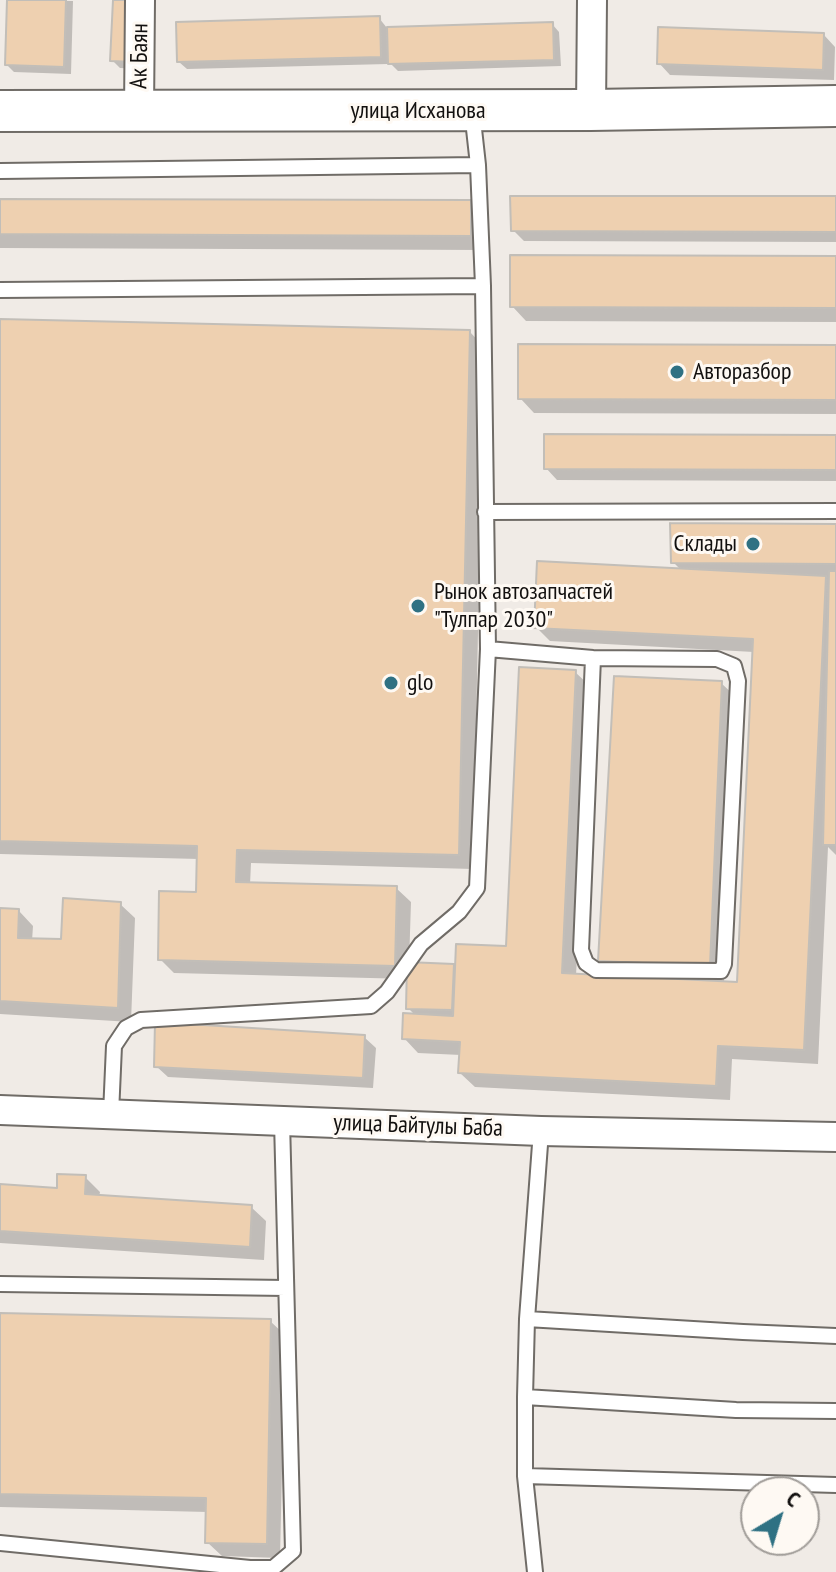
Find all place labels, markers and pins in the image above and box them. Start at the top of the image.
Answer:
place label: Авторазбор [693,358,791,386]
marker: Авторазбор [668,363,686,381]
place label: Склады [673,530,737,558]
marker: Склады [744,535,762,553]
place label: Рынок автозапчастей "Тулпар 2030" [434,578,613,634]
marker: Рынок автозапчастей "Тулпар 2030" [409,597,427,615]
place label: glo [407,669,433,697]
marker: glo [382,674,400,692]

